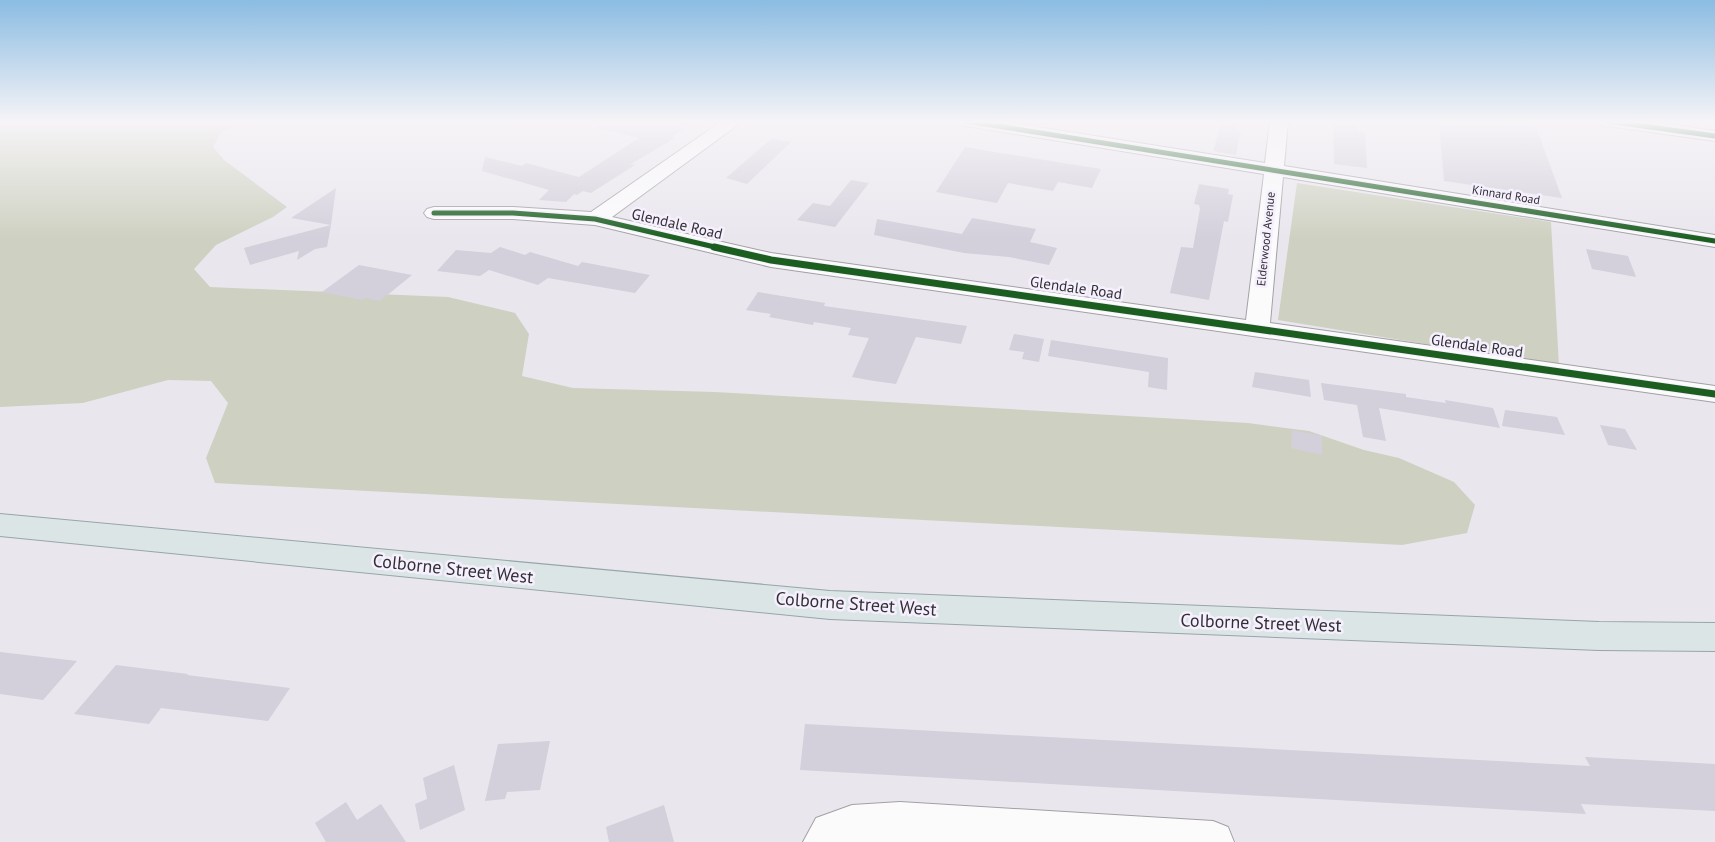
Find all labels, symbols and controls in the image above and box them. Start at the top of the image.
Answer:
street label: Kinnard Road [1471,182,1541,207]
street label: Elderwood Avenue [1253,191,1278,287]
street label: Glendale Road [630,204,724,243]
street label: Glendale Road [1029,272,1123,303]
street label: Glendale Road [1430,330,1524,361]
street label: Colborne Street West [372,549,534,588]
street label: Colborne Street West [775,586,937,621]
street label: Colborne Street West [1180,608,1342,637]

